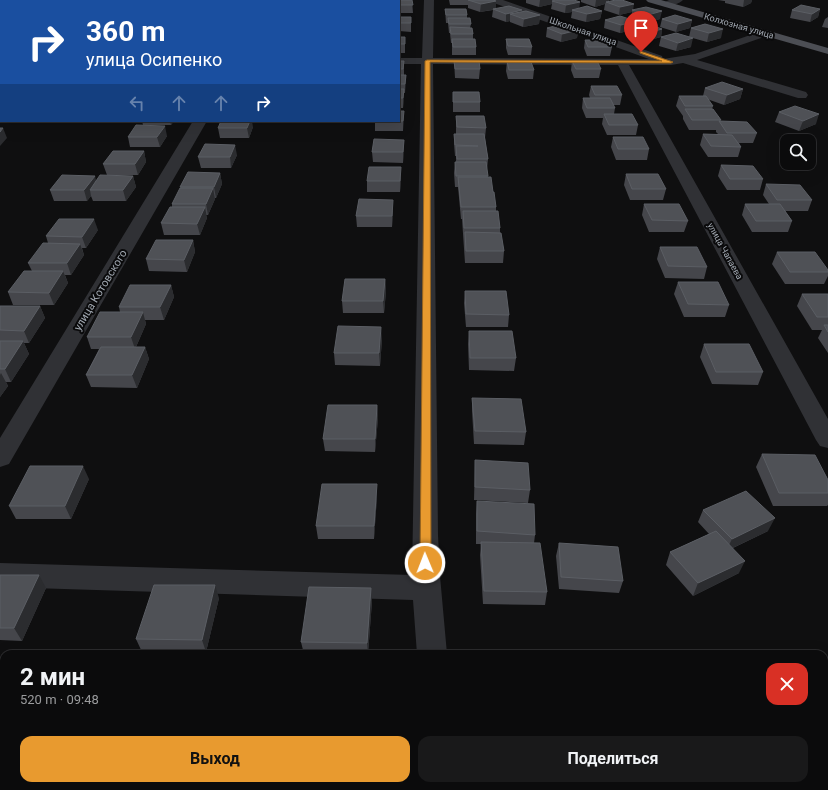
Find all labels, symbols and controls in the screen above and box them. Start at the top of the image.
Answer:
pin [624,11,658,52]
street label: Колхозная улица [703,11,775,41]
text: 360 m [86,15,165,48]
street label: Школьная улица [548,15,618,47]
icon: right [20,16,72,68]
icon: arrive [630,17,652,39]
text: улица Осипенко [86,49,222,70]
icon: left [126,92,148,114]
icon: ahead [168,92,190,114]
icon: ahead [210,92,232,114]
icon: right [252,92,274,114]
map controls [780,134,816,170]
button: search [780,134,816,170]
street label: улица Чапаева [705,221,745,281]
street label: улица Котовского [71,247,130,333]
position arrow [404,542,446,584]
text: 2 мин [20,663,85,691]
button: close [766,663,808,705]
text: 520 m · 09:48 [20,692,99,707]
button: Выход [20,736,410,782]
button: Поделиться [418,736,808,782]

